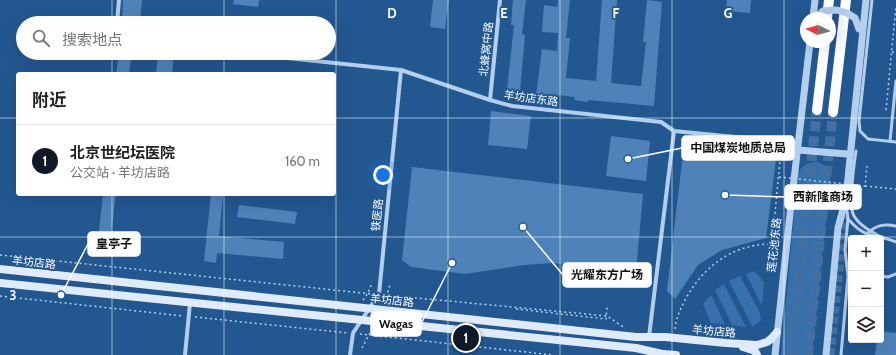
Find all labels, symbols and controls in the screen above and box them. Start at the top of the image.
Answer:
text: D [387,5,397,21]
text: E [500,5,508,21]
text: F [613,5,620,21]
text: G [724,5,733,21]
north arrow [800,12,836,48]
search box [16,16,336,60]
street label: 北蜂窝中路 [476,21,496,77]
icon: search [30,27,52,49]
text: 搜索地点 [62,31,122,49]
street label: 羊坊店东路 [503,87,559,109]
text: 附近 [32,90,66,110]
callout: 中国煤炭地质总局 [682,136,794,160]
text: 中国煤炭地质总局 [690,140,786,155]
text: 北京世纪坛医院 [70,144,175,162]
text: 1 [43,153,47,169]
text: 160 m [285,153,320,169]
text: 公交站 · 羊坊店路 [70,164,170,180]
your location [373,165,393,185]
callout: 西新隆商场 [785,185,861,209]
text: 西新隆商场 [793,189,853,204]
street label: 铁医路 [368,198,386,232]
street label: 莲花池东路 [764,217,784,273]
callout: 皇亭子 [88,232,140,256]
map controls [848,235,884,343]
button: + [848,235,884,271]
text: 皇亭子 [96,236,132,251]
street label: 羊坊店路 [11,253,57,271]
callout: 光耀东方广场 [563,263,651,287]
text: 光耀东方广场 [571,267,643,282]
button: − [848,271,884,307]
text: 3 [9,287,17,303]
street label: 羊坊店路 [369,291,415,309]
button: layers [848,307,884,343]
callout: Wagas [371,312,421,336]
text: Wagas [379,316,413,331]
street label: 羊坊店路 [691,322,737,340]
pin: 1 [453,323,479,353]

